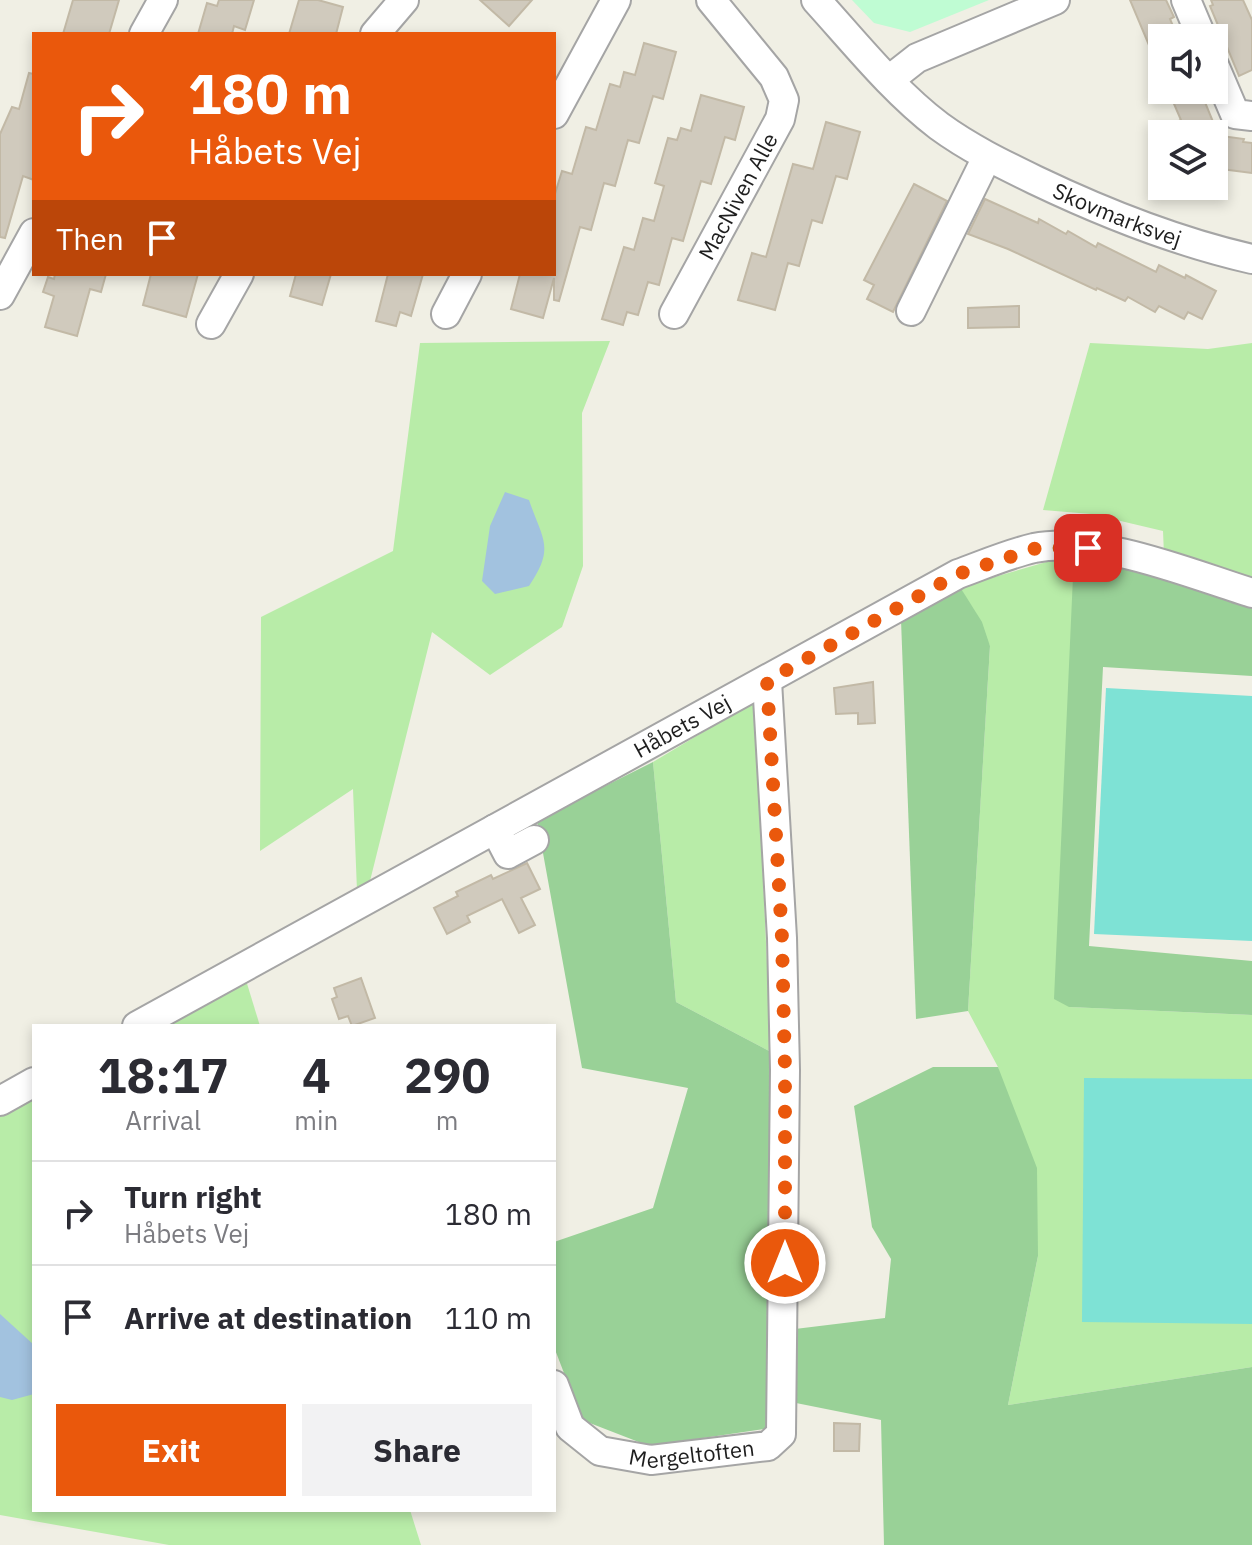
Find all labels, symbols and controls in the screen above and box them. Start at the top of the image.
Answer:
map controls [1148,24,1228,200]
button: sound [1148,24,1228,104]
text: 180 m [188,57,352,129]
icon: right [56,64,160,168]
button: layers [1148,120,1228,200]
text: Håbets Vej [188,127,362,174]
street label: MacNiven Alle [691,127,784,265]
street label: Skovmarksvej [1048,175,1185,253]
icon: arrive [140,216,184,260]
text: Then [56,219,124,258]
pin [1054,514,1122,582]
icon: arrive [1066,526,1110,570]
street label: Håbets Vej [628,687,735,764]
text: 18:17 [98,1044,229,1106]
text: 4 [302,1044,331,1106]
text: 290 [404,1044,490,1106]
text: Arrival [125,1103,201,1137]
text: min [294,1103,338,1137]
text: m [436,1103,458,1137]
text: Turn right [124,1177,262,1216]
icon: right [56,1191,100,1235]
text: 180 m [445,1194,532,1233]
text: Håbets Vej [124,1216,249,1250]
position arrow [743,1221,827,1305]
icon: arrive [56,1295,100,1339]
text: Arrive at destination [124,1298,412,1337]
text: 110 m [445,1298,532,1337]
button: Exit [56,1404,286,1496]
button: Share [302,1404,532,1496]
street label: Mergeltoften [627,1433,756,1474]

